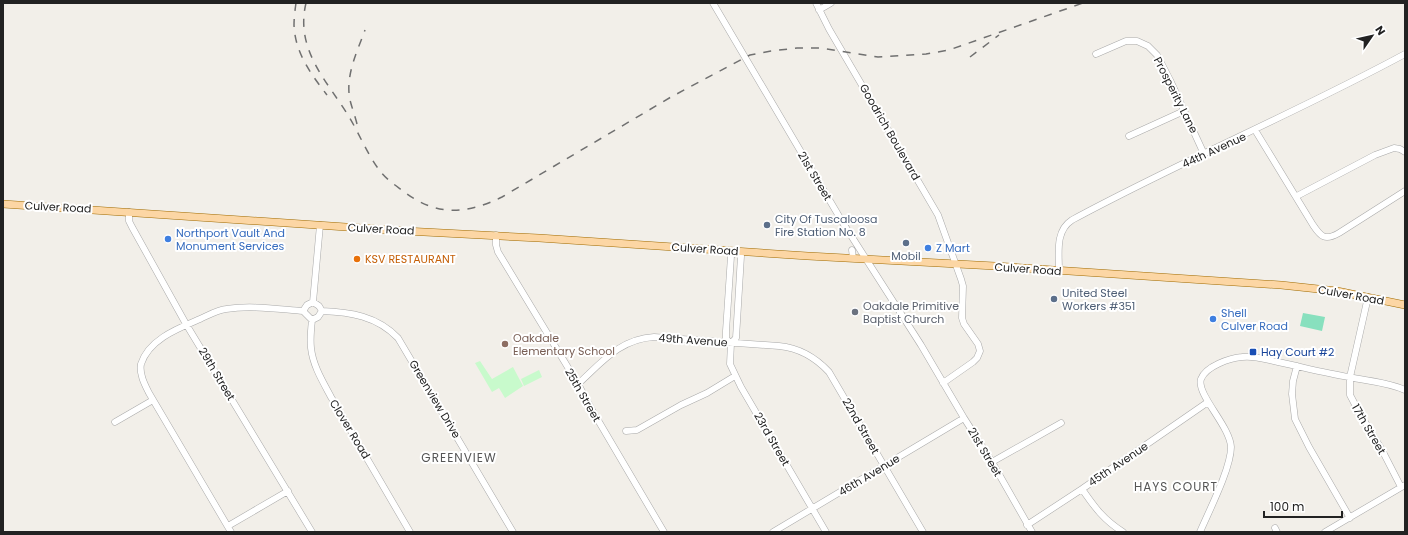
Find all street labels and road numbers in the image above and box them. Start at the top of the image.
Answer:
street label: Prosperity Lane [1150,54,1202,136]
street label: Goodrich Boulevard [856,81,924,183]
street label: 44th Avenue [1179,128,1249,172]
street label: 21st Street [794,148,836,204]
street label: Culver Road [24,197,92,217]
street label: Culver Road [347,219,415,239]
street label: Culver Road [671,239,739,259]
street label: Culver Road [994,259,1062,279]
street label: Culver Road [1317,281,1385,309]
street label: 49th Avenue [658,330,728,350]
street label: 29th Street [195,344,239,404]
street label: Greenview Drive [405,357,465,441]
street label: 25th Street [561,365,605,425]
street label: 22nd Street [839,395,883,457]
street label: Clover Road [326,396,374,462]
street label: 17th Street [1348,401,1390,457]
street label: 23rd Street [750,409,794,469]
street label: 21st Street [964,424,1006,480]
street label: 45th Avenue [1085,438,1151,490]
street label: 46th Avenue [835,450,903,500]

